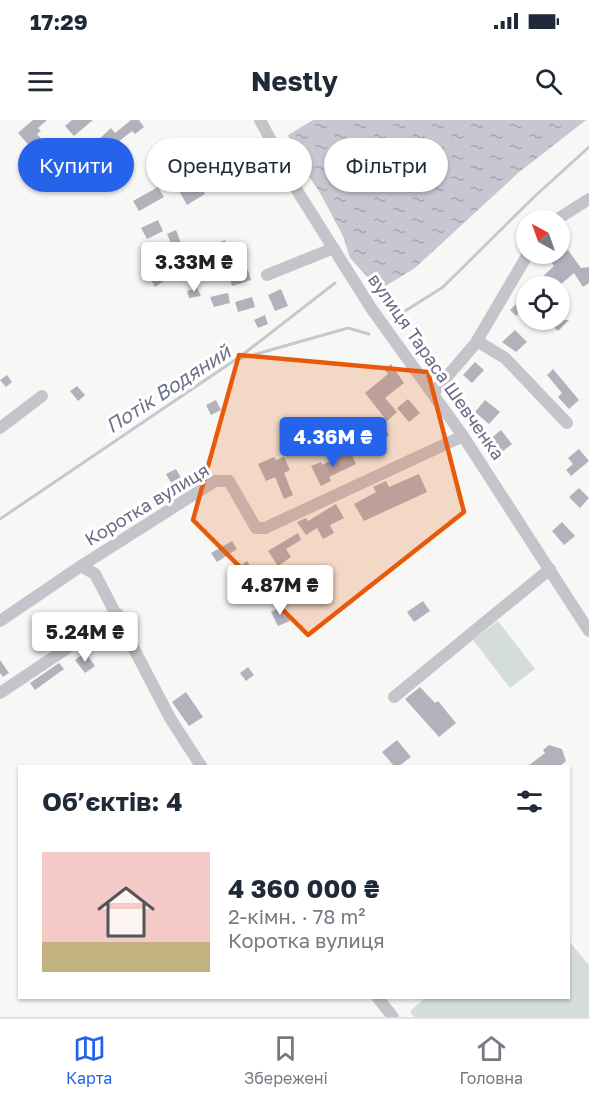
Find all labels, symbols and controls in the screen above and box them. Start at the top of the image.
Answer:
text: 17:29 [30,8,88,35]
icon: menu [24,65,57,98]
text: Nestly [251,65,338,97]
icon: search [532,65,565,98]
chip: Купити [18,138,134,192]
chip: Орендувати [146,138,312,192]
chip: Фільтри [324,138,448,192]
north arrow [516,210,570,264]
map controls [516,210,570,330]
pin: 3.33M ₴ [139,242,249,293]
text: 3.33M ₴ [155,249,233,273]
street label: вулиця Тараса Шевченка [364,269,510,464]
button: locate [516,276,570,330]
water label: Потік Водяний [101,338,236,437]
pin: 4.36M ₴ [278,417,388,468]
text: 4.36M ₴ [294,424,372,448]
street label: Коротка вулиця [80,458,213,550]
pin: 4.87M ₴ [225,565,335,616]
text: 4.87M ₴ [241,572,319,596]
pin: 5.24M ₴ [30,612,140,663]
text: 5.24M ₴ [46,619,124,643]
icon: filters [513,785,546,818]
text: Об’єктів: 4 [42,786,182,817]
text: 4 360 000 ₴ [228,873,380,904]
icon: home [90,876,162,948]
text: 2-кімн. · 78 m² [228,904,365,928]
text: Коротка вулиця [228,928,385,952]
tab: Карта [66,1032,112,1088]
tab: Збережені [244,1032,328,1088]
tab: Головна [460,1032,523,1088]

